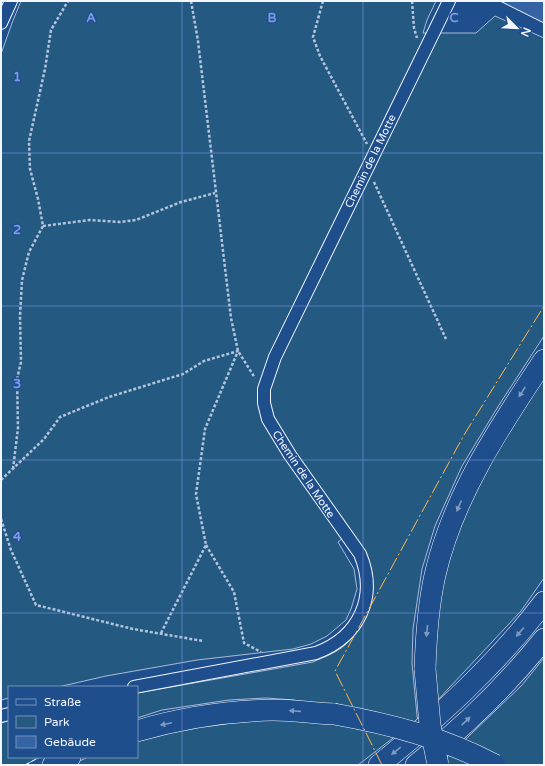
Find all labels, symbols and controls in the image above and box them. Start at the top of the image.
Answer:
north arrow [497,8,537,48]
text: A [86,10,96,26]
text: B [267,10,277,26]
text: C [449,10,459,26]
text: N [518,25,533,39]
text: 1 [13,69,21,85]
street label: Chemin de la Motte [342,112,399,210]
text: 2 [13,222,21,238]
text: 3 [13,376,21,392]
one-way arrow [519,386,526,398]
street label: Chemin de la Motte [270,428,338,520]
one-way arrow [456,500,462,512]
text: 4 [13,529,22,545]
one-way arrow [423,625,430,637]
one-way arrow [515,627,524,637]
legend [8,686,138,758]
text: Straße [44,695,81,709]
one-way arrow [289,708,301,715]
text: Park [44,715,70,729]
one-way arrow [462,717,471,726]
one-way arrow [160,721,172,727]
text: Gebäude [44,735,96,749]
one-way arrow [391,747,401,755]

